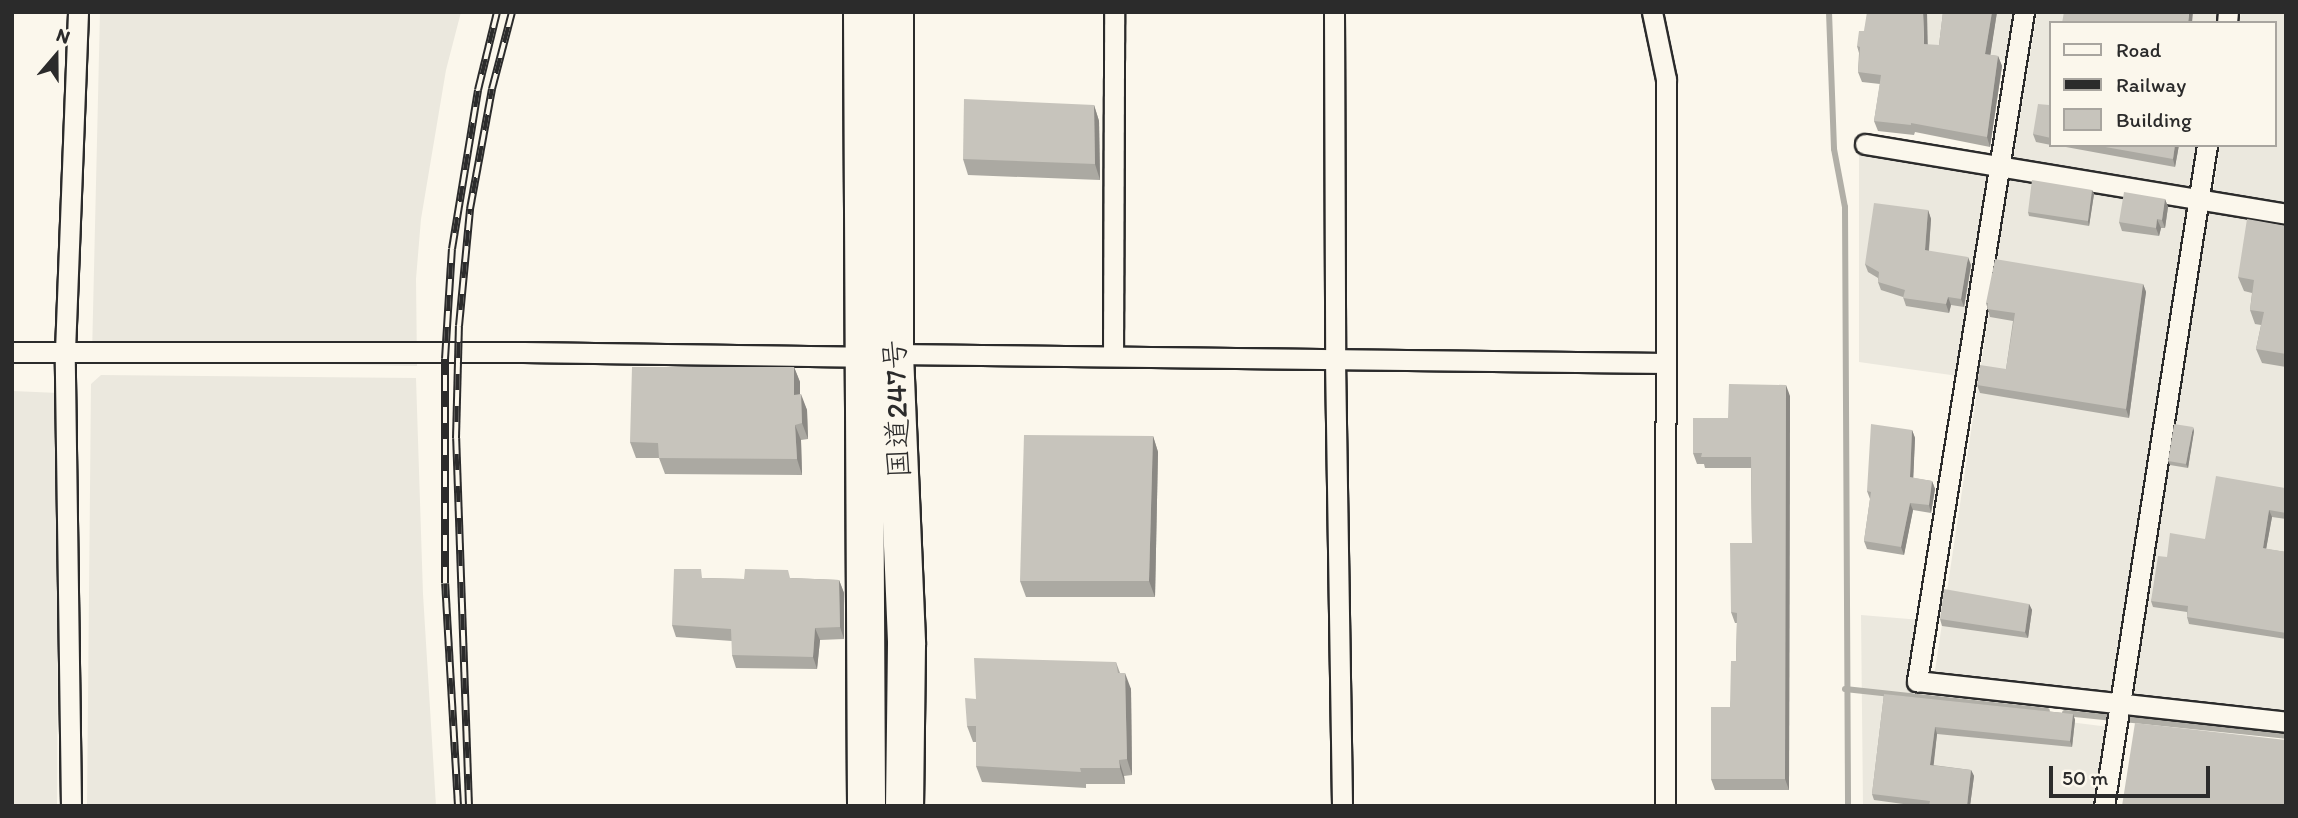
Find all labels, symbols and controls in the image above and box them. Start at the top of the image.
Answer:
north arrow [21,21,91,91]
legend [2050,21,2277,147]
text: N [53,23,73,49]
text: Road [2116,37,2161,62]
text: Railway [2116,72,2186,97]
text: Building [2116,107,2192,132]
street label: 国道247号 [877,339,917,479]
scale bar [2053,752,2214,796]
text: 50 m [2062,765,2108,790]

